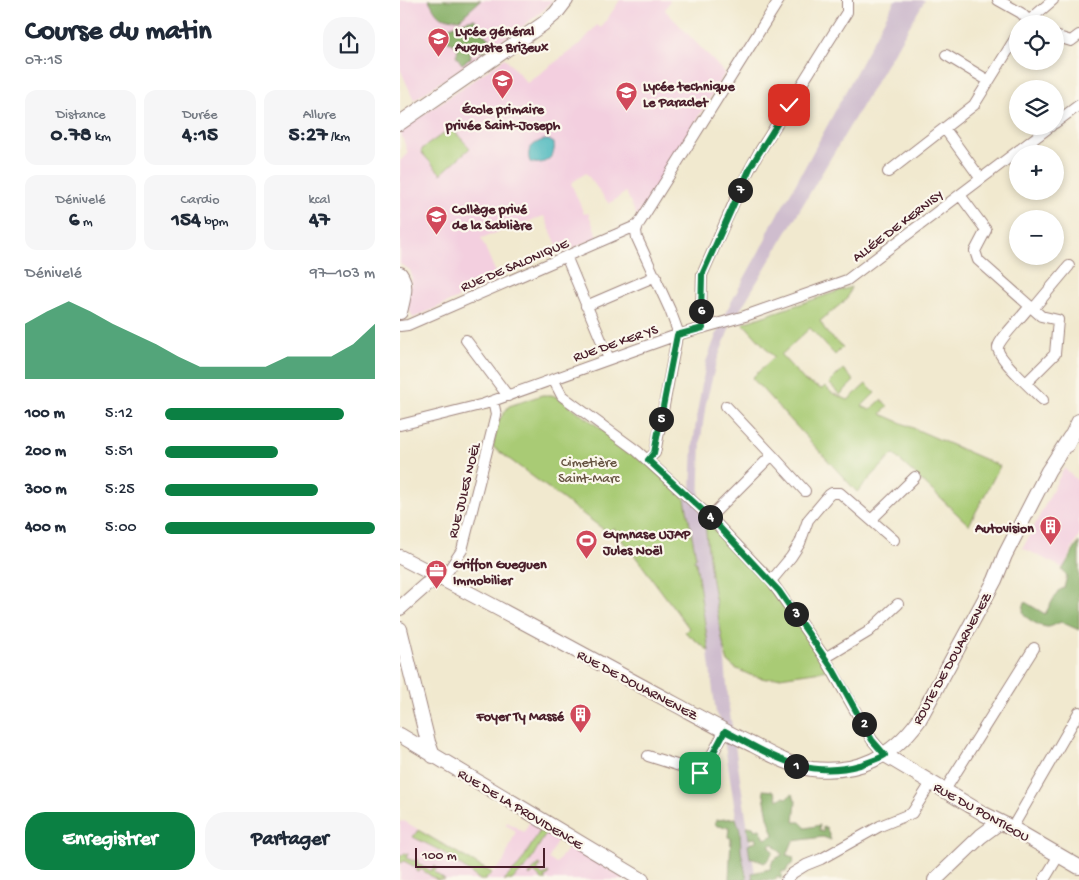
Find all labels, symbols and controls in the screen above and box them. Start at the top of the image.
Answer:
map controls [1009,15,1064,265]
button: locate [1009,15,1064,70]
text: Course du matin [25,16,212,49]
button: share [323,17,375,69]
place label: Lycée général Auguste Brizeux [454,24,549,57]
school or university icon: Lycée général Auguste Brizeux [427,26,451,57]
text: 07:15 [25,52,62,71]
school or university icon: École primaire privée Saint-Joseph [491,68,515,99]
place label: Lycée technique Le Paraclet [643,79,735,112]
button: layers [1009,80,1064,135]
school or university icon: Lycée technique Le Paraclet [615,81,639,112]
pin [768,84,810,126]
icon: check [775,91,803,119]
place label: École primaire privée Saint-Joseph [445,102,561,135]
text: Distance [56,107,105,124]
text: Durée [182,107,218,124]
text: Allure [303,107,336,124]
text: 0.78 [50,124,91,149]
text: 4:15 [182,124,218,149]
text: 5:27 [288,124,327,149]
text: km [91,129,111,146]
text: /km [327,129,350,146]
button: + [1009,145,1064,200]
pin: 7 [728,178,752,202]
text: 7 [737,182,744,199]
street label: ALLÉE DE KERNISY [850,187,947,267]
text: Dénivelé [56,192,106,209]
text: Cardio [181,192,219,209]
text: kcal [308,192,330,209]
place label: Collège privé de la Sablière [451,202,533,235]
school or university icon: Collège privé de la Sablière [424,204,448,235]
text: 6 [69,209,79,234]
text: 154 [171,209,201,234]
text: 47 [309,209,330,234]
button: − [1009,210,1064,265]
text: m [79,214,93,231]
text: bpm [201,214,229,231]
street label: RUE DE SALONIQUE [458,235,573,297]
text: Dénivelé [25,265,82,284]
text: 97–103 m [310,265,375,284]
pin: 6 [688,298,714,324]
text: 6 [698,303,705,320]
street label: RUE DE KER YS [571,322,661,367]
text: 100 m [25,405,65,424]
text: 5:12 [105,405,133,424]
pin: 5 [648,406,674,432]
text: 5 [658,411,665,428]
street label: RUE JULES NOËL [445,440,486,540]
text: 200 m [25,443,66,462]
text: 5:51 [105,443,133,462]
park label: Cimetière Saint-Marc [558,455,621,488]
text: 300 m [25,481,67,500]
text: 5:25 [105,481,135,500]
pin: 4 [698,504,722,530]
text: 4 [707,509,714,526]
building icon: Autovision [1038,515,1062,546]
text: 400 m [25,519,66,538]
text: 5:00 [105,519,137,538]
place label: Autovision [974,521,1034,538]
place label: Gymnase UJAP Jules Noël [602,527,692,560]
sports icon: Gymnase UJAP Jules Noël [575,529,599,560]
place label: Griffon Gueguen Immobilier [453,557,547,590]
office icon: Griffon Gueguen Immobilier [425,559,449,590]
street label: ROUTE DE DOUARNENEZ [910,589,997,728]
pin: 3 [784,602,808,626]
text: 3 [793,606,800,623]
street label: RUE DE DOUARNENEZ [573,647,701,726]
building icon: Foyer Ty Massé [568,703,592,734]
place label: Foyer Ty Massé [476,709,565,726]
pin: 2 [852,712,876,736]
text: 2 [861,716,868,733]
pin [679,752,721,794]
pin: 1 [784,754,808,778]
text: 1 [794,758,799,775]
icon: arrive [686,759,714,787]
street label: RUE DE LA PROVIDENCE [454,766,587,855]
street label: RUE DU PONTIGOU [930,780,1032,847]
button: Enregistrer [25,812,195,870]
button: Partager [205,812,375,870]
scale bar [415,845,545,868]
text: 100 m [422,848,457,865]

